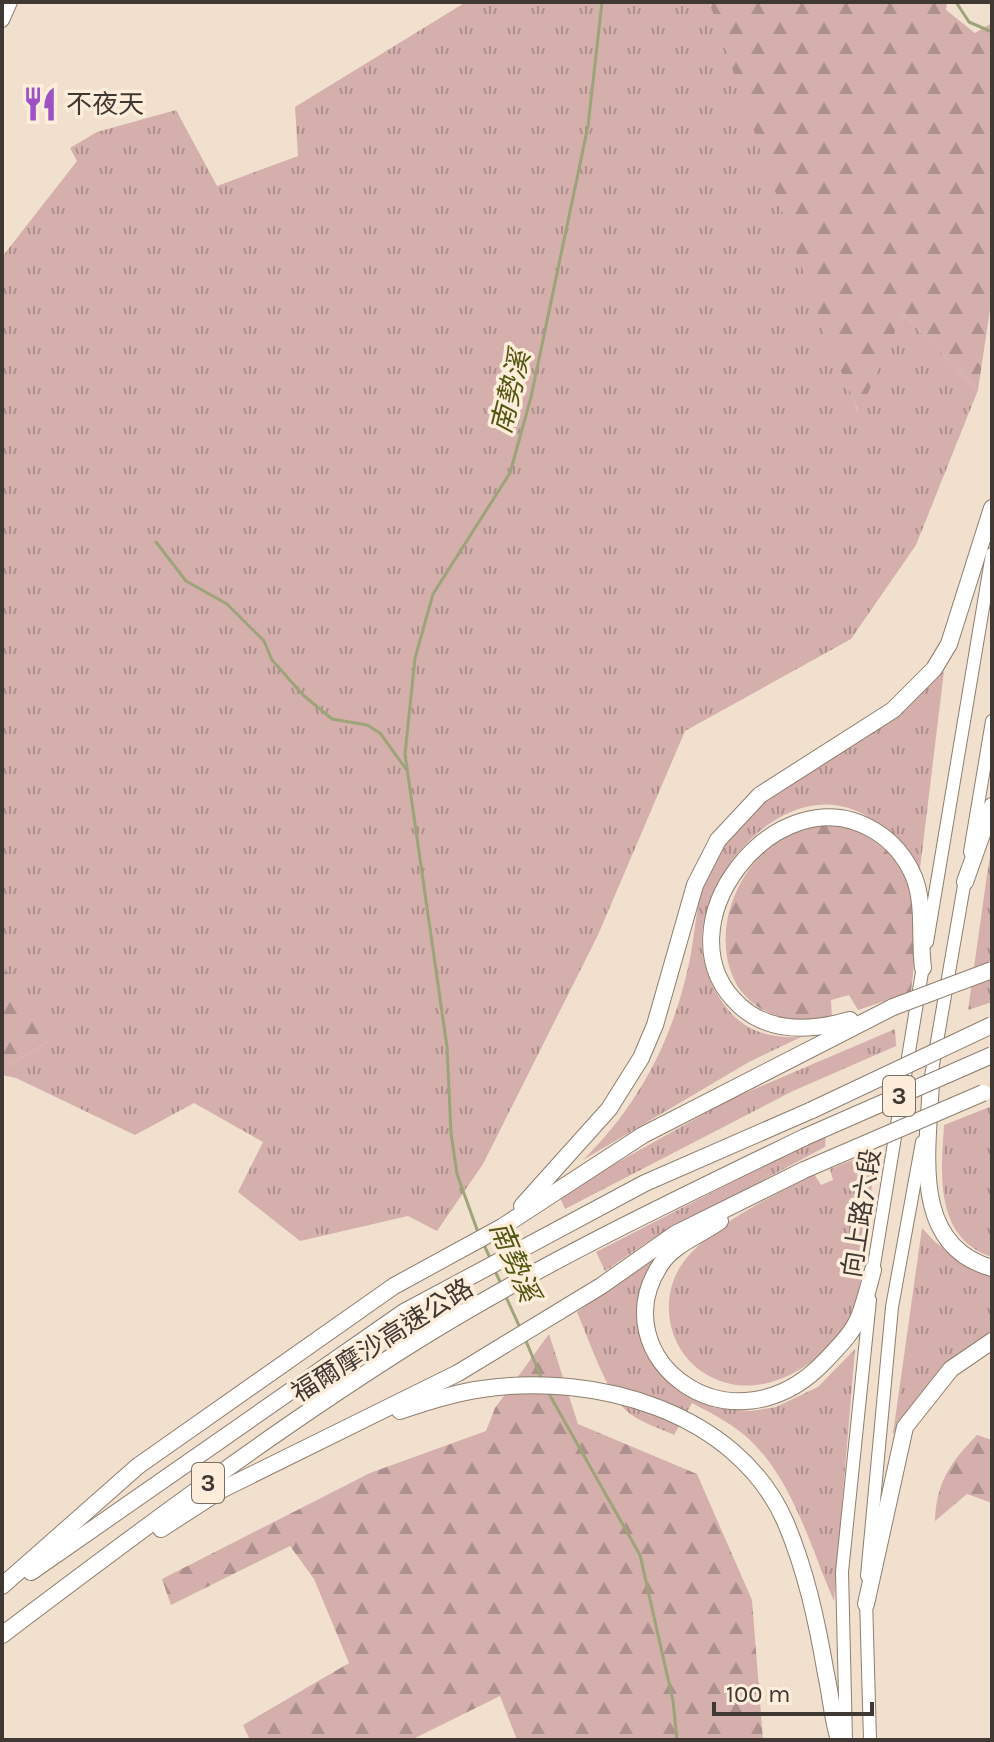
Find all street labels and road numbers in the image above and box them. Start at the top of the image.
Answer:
road number: 3 [883,1076,915,1116]
street label: 向上路六段 [836,1146,887,1280]
street label: 福爾摩沙高速公路 [286,1272,479,1409]
road number: 3 [192,1463,224,1503]

